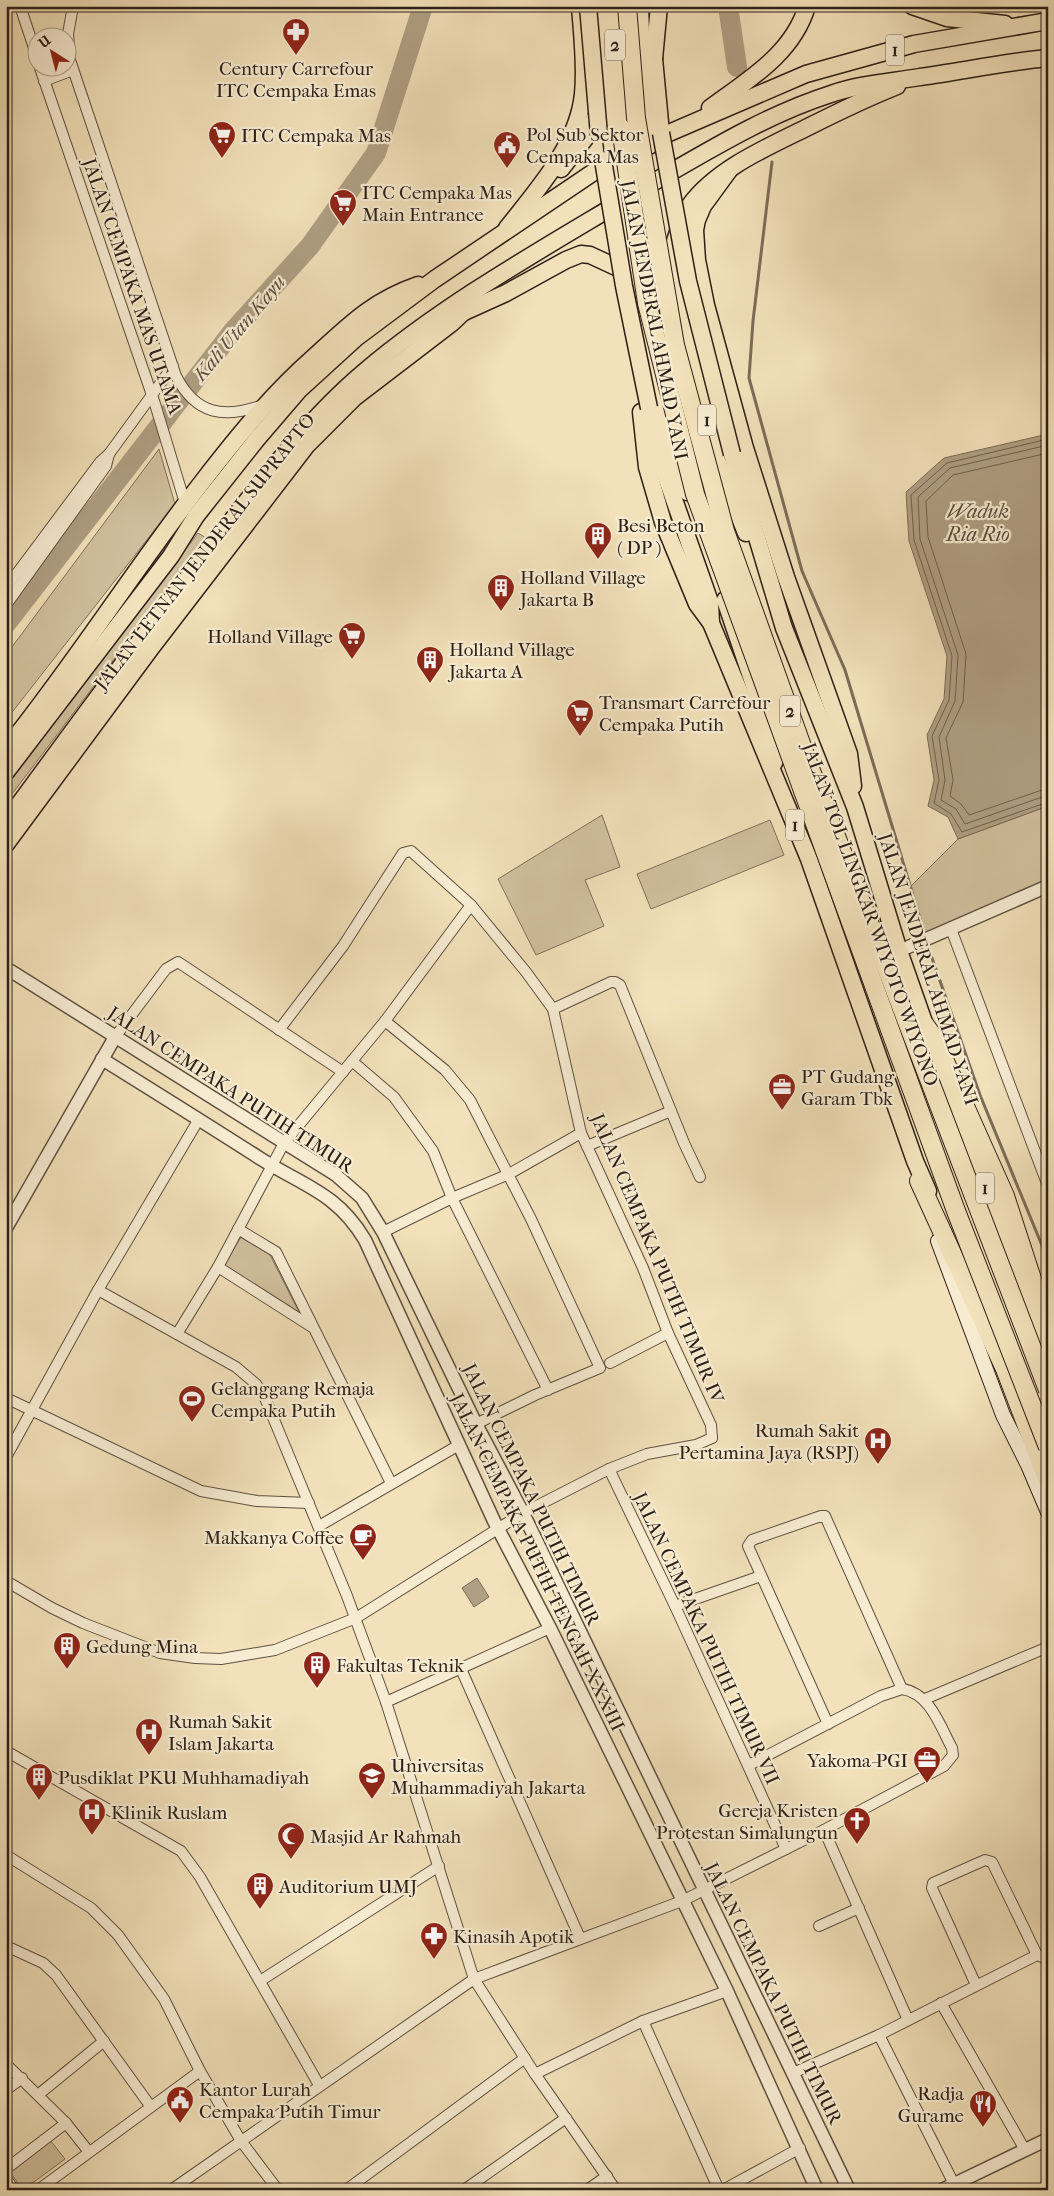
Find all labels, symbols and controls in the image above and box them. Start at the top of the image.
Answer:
pharmacy icon: Century Carrefour ITC Cempaka Emas [281,17,311,56]
north arrow [28,28,78,78]
road number: 2 [605,30,625,60]
text: U [34,32,54,53]
road number: 1 [886,34,904,66]
place label: Century Carrefour ITC Cempaka Emas [216,58,376,102]
supermarket icon: ITC Cempaka Mas [207,120,237,159]
place label: Pol Sub Sektor Cempaka Mas [526,124,645,168]
place label: ITC Cempaka Mas [241,125,391,147]
public building icon: Pol Sub Sektor Cempaka Mas [492,130,522,169]
street label: JALAN CEMPAKA MAS UTAMA [77,153,187,418]
street label: JALAN JENDERAL AHMAD YANI [616,176,692,462]
place label: ITC Cempaka Mas Main Entrance [362,182,512,226]
supermarket icon: ITC Cempaka Mas Main Entrance [328,188,358,227]
water label: Kali Utan Kayu [187,271,290,387]
road number: 1 [698,404,716,436]
street label: JALAN LETNAN JENDERAL SUPRAPTO [89,409,320,696]
water label: Waduk Ria Rio [944,500,1010,546]
place label: Besi Beton ( DP ) [617,515,705,559]
building icon: Besi Beton ( DP ) [583,521,613,560]
place label: Holland Village Jakarta B [518,567,646,611]
building icon: Holland Village Jakarta B [486,573,516,612]
supermarket icon: Holland Village [337,621,367,660]
place label: Holland Village [207,626,333,648]
place label: Holland Village Jakarta A [447,639,575,683]
building icon: Holland Village Jakarta A [415,645,445,684]
place label: Transmart Carrefour Cempaka Putih [599,692,771,736]
road number: 2 [780,696,800,726]
supermarket icon: Transmart Carrefour Cempaka Putih [565,698,595,737]
street label: JALAN TOL LINGKAR WIYOTO WIYONO [797,738,943,1089]
road number: 1 [786,810,804,840]
street label: JALAN JENDERAL AHMAD YANI [873,829,982,1108]
street label: JALAN CEMPAKA PUTIH TIMUR [102,1001,358,1178]
place label: PT Gudang Garam Tbk [801,1066,895,1110]
office icon: PT Gudang Garam Tbk [767,1072,797,1111]
street label: JALAN CEMPAKA PUTIH TIMUR IV [585,1108,728,1407]
road number: 1 [976,1172,994,1204]
street label: JALAN CEMPAKA PUTIH TIMUR [457,1358,605,1630]
place label: Gelanggang Remaja Cempaka Putih [211,1378,375,1422]
sports icon: Gelanggang Remaja Cempaka Putih [177,1384,207,1423]
street label: JALAN CEMPAKA PUTIH TENGAH XXXIII [445,1388,629,1735]
place label: Rumah Sakit Pertamina Jaya (RSPJ) [679,1420,859,1464]
hospital icon: Rumah Sakit Pertamina Jaya (RSPJ) [863,1426,893,1465]
street label: JALAN CEMPAKA PUTIH TIMUR VII [628,1487,784,1788]
cafe icon: Makkanya Coffee [348,1522,378,1561]
place label: Makkanya Coffee [204,1527,344,1549]
building icon: Gedung Mina [52,1631,82,1670]
place label: Gedung Mina [86,1636,198,1658]
building icon: Fakultas Teknik [302,1650,332,1689]
place label: Fakultas Teknik [336,1655,464,1677]
place label: Rumah Sakit Islam Jakarta [168,1711,274,1755]
hospital icon: Rumah Sakit Islam Jakarta [134,1717,164,1756]
office icon: Yakoma-PGI [912,1745,942,1784]
place label: Yakoma-PGI [806,1750,908,1772]
place label: Universitas Muhammadiyah Jakarta [391,1755,586,1799]
school or university icon: Universitas Muhammadiyah Jakarta [357,1761,387,1800]
building icon: Pusdiklat PKU Muhhamadiyah [24,1762,54,1801]
place label: Pusdiklat PKU Muhhamadiyah [58,1767,310,1789]
hospital icon: Klinik Ruslam [77,1797,107,1836]
place label: Gereja Kristen Protestan Simalungun [656,1800,838,1844]
place label: Klinik Ruslam [111,1802,227,1824]
church icon: Gereja Kristen Protestan Simalungun [842,1806,872,1845]
mosque icon: Masjid Ar Rahmah [276,1821,306,1860]
place label: Masjid Ar Rahmah [310,1826,462,1848]
street label: JALAN CEMPAKA PUTIH TIMUR [699,1857,847,2129]
building icon: Auditorium UMJ [245,1871,275,1910]
place label: Auditorium UMJ [278,1876,417,1898]
pharmacy icon: Kinasih Apotik [419,1921,449,1960]
place label: Kinasih Apotik [453,1926,574,1948]
place label: Kantor Lurah Cempaka Putih Timur [199,2079,381,2123]
place label: Radja Gurame [898,2083,964,2127]
public building icon: Kantor Lurah Cempaka Putih Timur [165,2085,195,2124]
restaurant icon: Radja Gurame [968,2089,998,2128]

